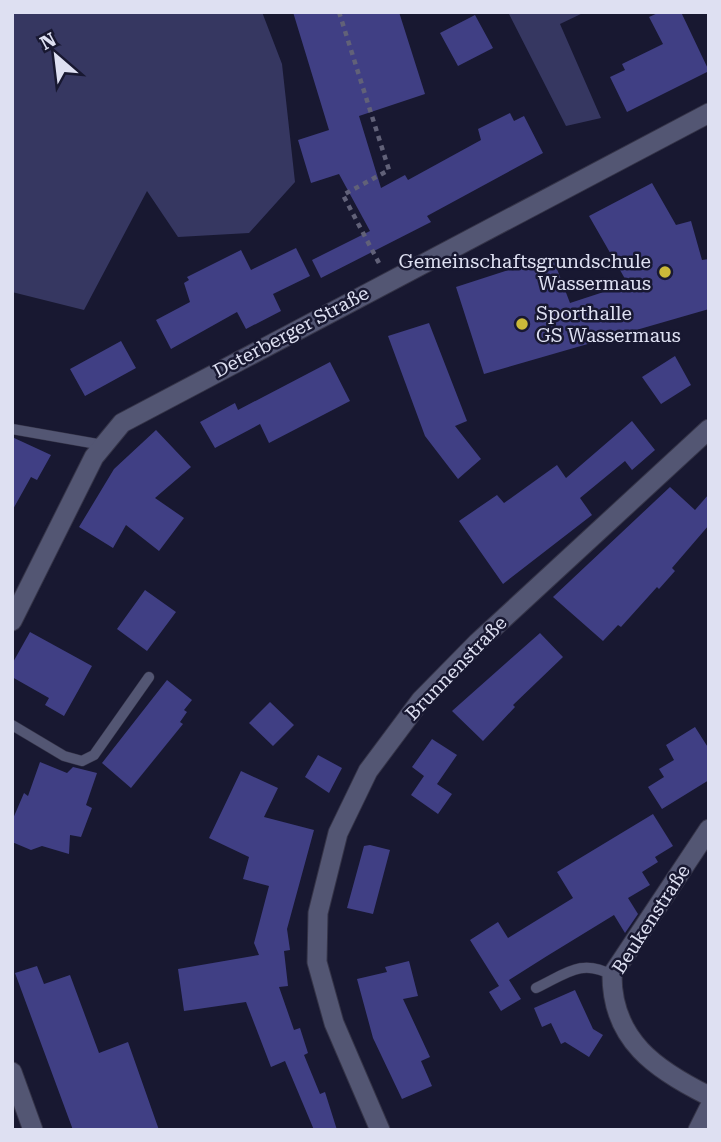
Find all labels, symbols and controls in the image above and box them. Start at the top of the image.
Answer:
north arrow [21,21,91,91]
text: N [36,28,60,55]
place label: Gemeinschaftsgrundschule Wassermaus [399,250,651,295]
marker: Gemeinschaftsgrundschule Wassermaus [657,264,673,280]
street label: Deterberger Straße [209,281,373,383]
place label: Sporthalle GS Wassermaus [536,302,681,347]
marker: Sporthalle GS Wassermaus [514,316,530,332]
street label: Brunnenstraße [401,611,511,725]
street label: Beukenstraße [607,860,695,978]

